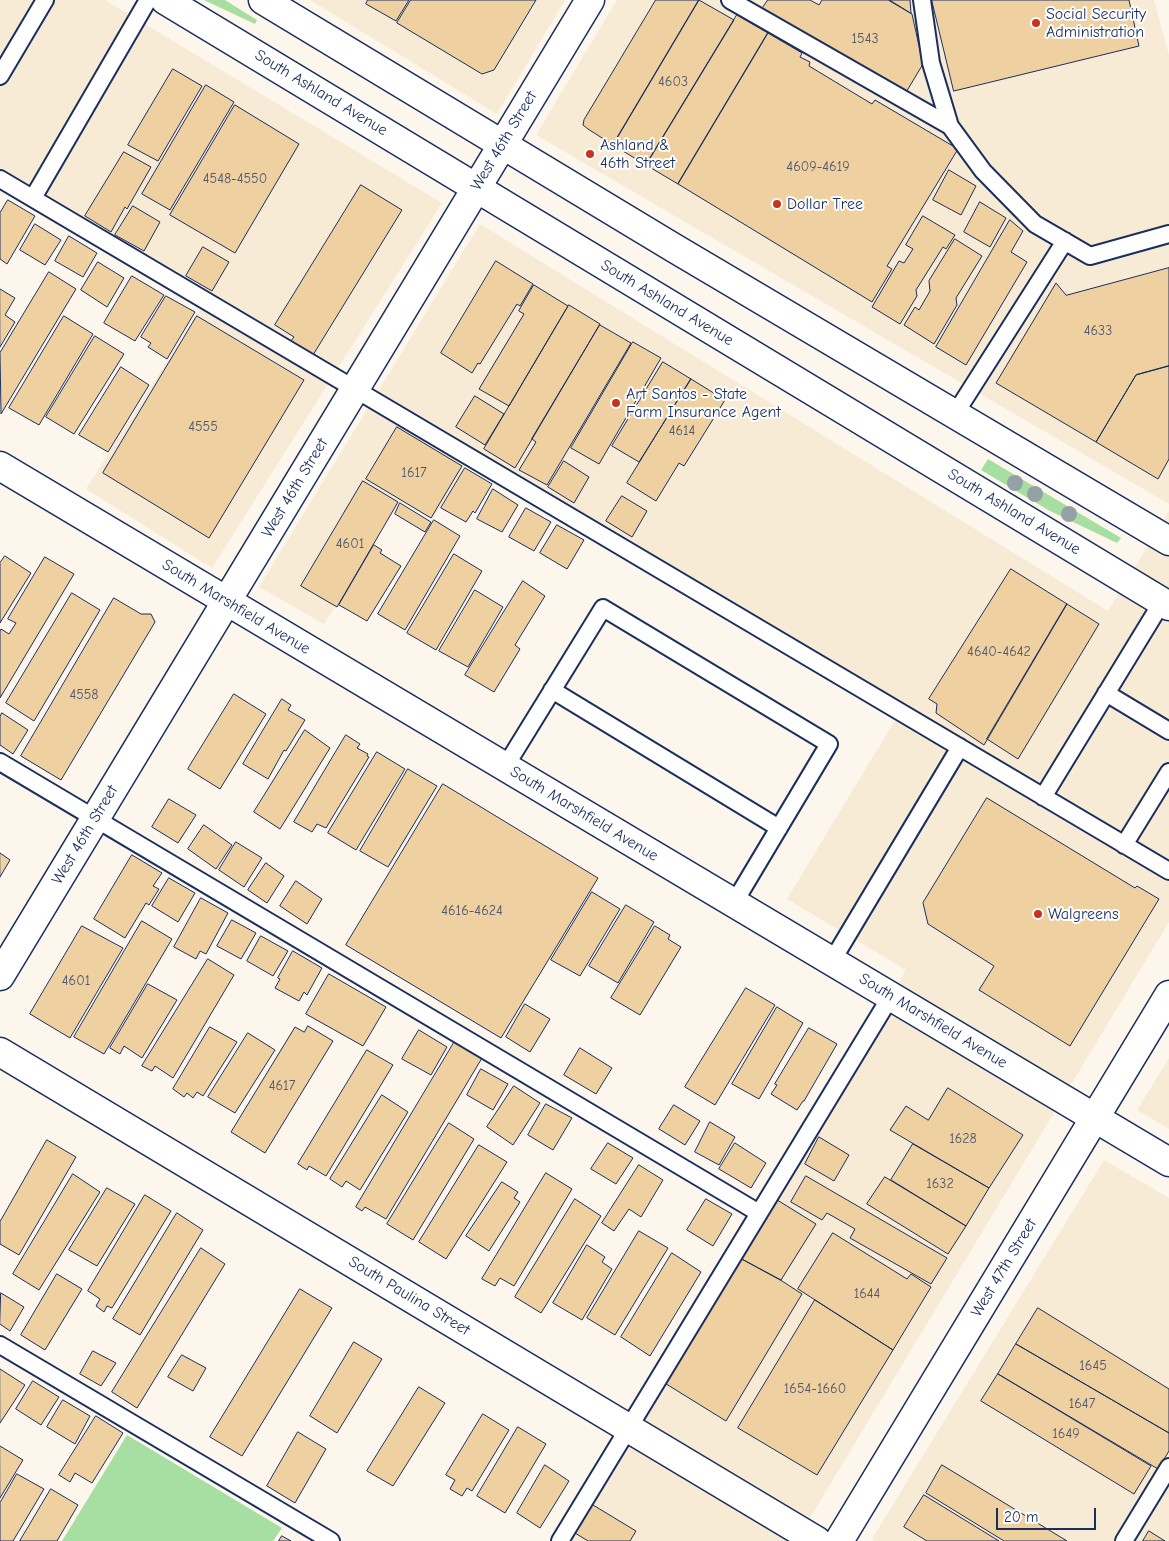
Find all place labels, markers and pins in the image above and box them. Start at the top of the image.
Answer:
place label: Social Security Administration [1046,4,1146,42]
marker: Social Security Administration [1030,17,1042,29]
place label: Ashland & 46th Street [600,135,675,173]
marker: Ashland & 46th Street [584,148,596,160]
place label: Dollar Tree [787,194,863,214]
marker: Dollar Tree [771,198,783,210]
place label: Art Santos - State Farm Insurance Agent [626,384,781,422]
marker: Art Santos - State Farm Insurance Agent [610,397,622,409]
place label: Walgreens [1048,904,1119,924]
marker: Walgreens [1032,908,1044,920]

